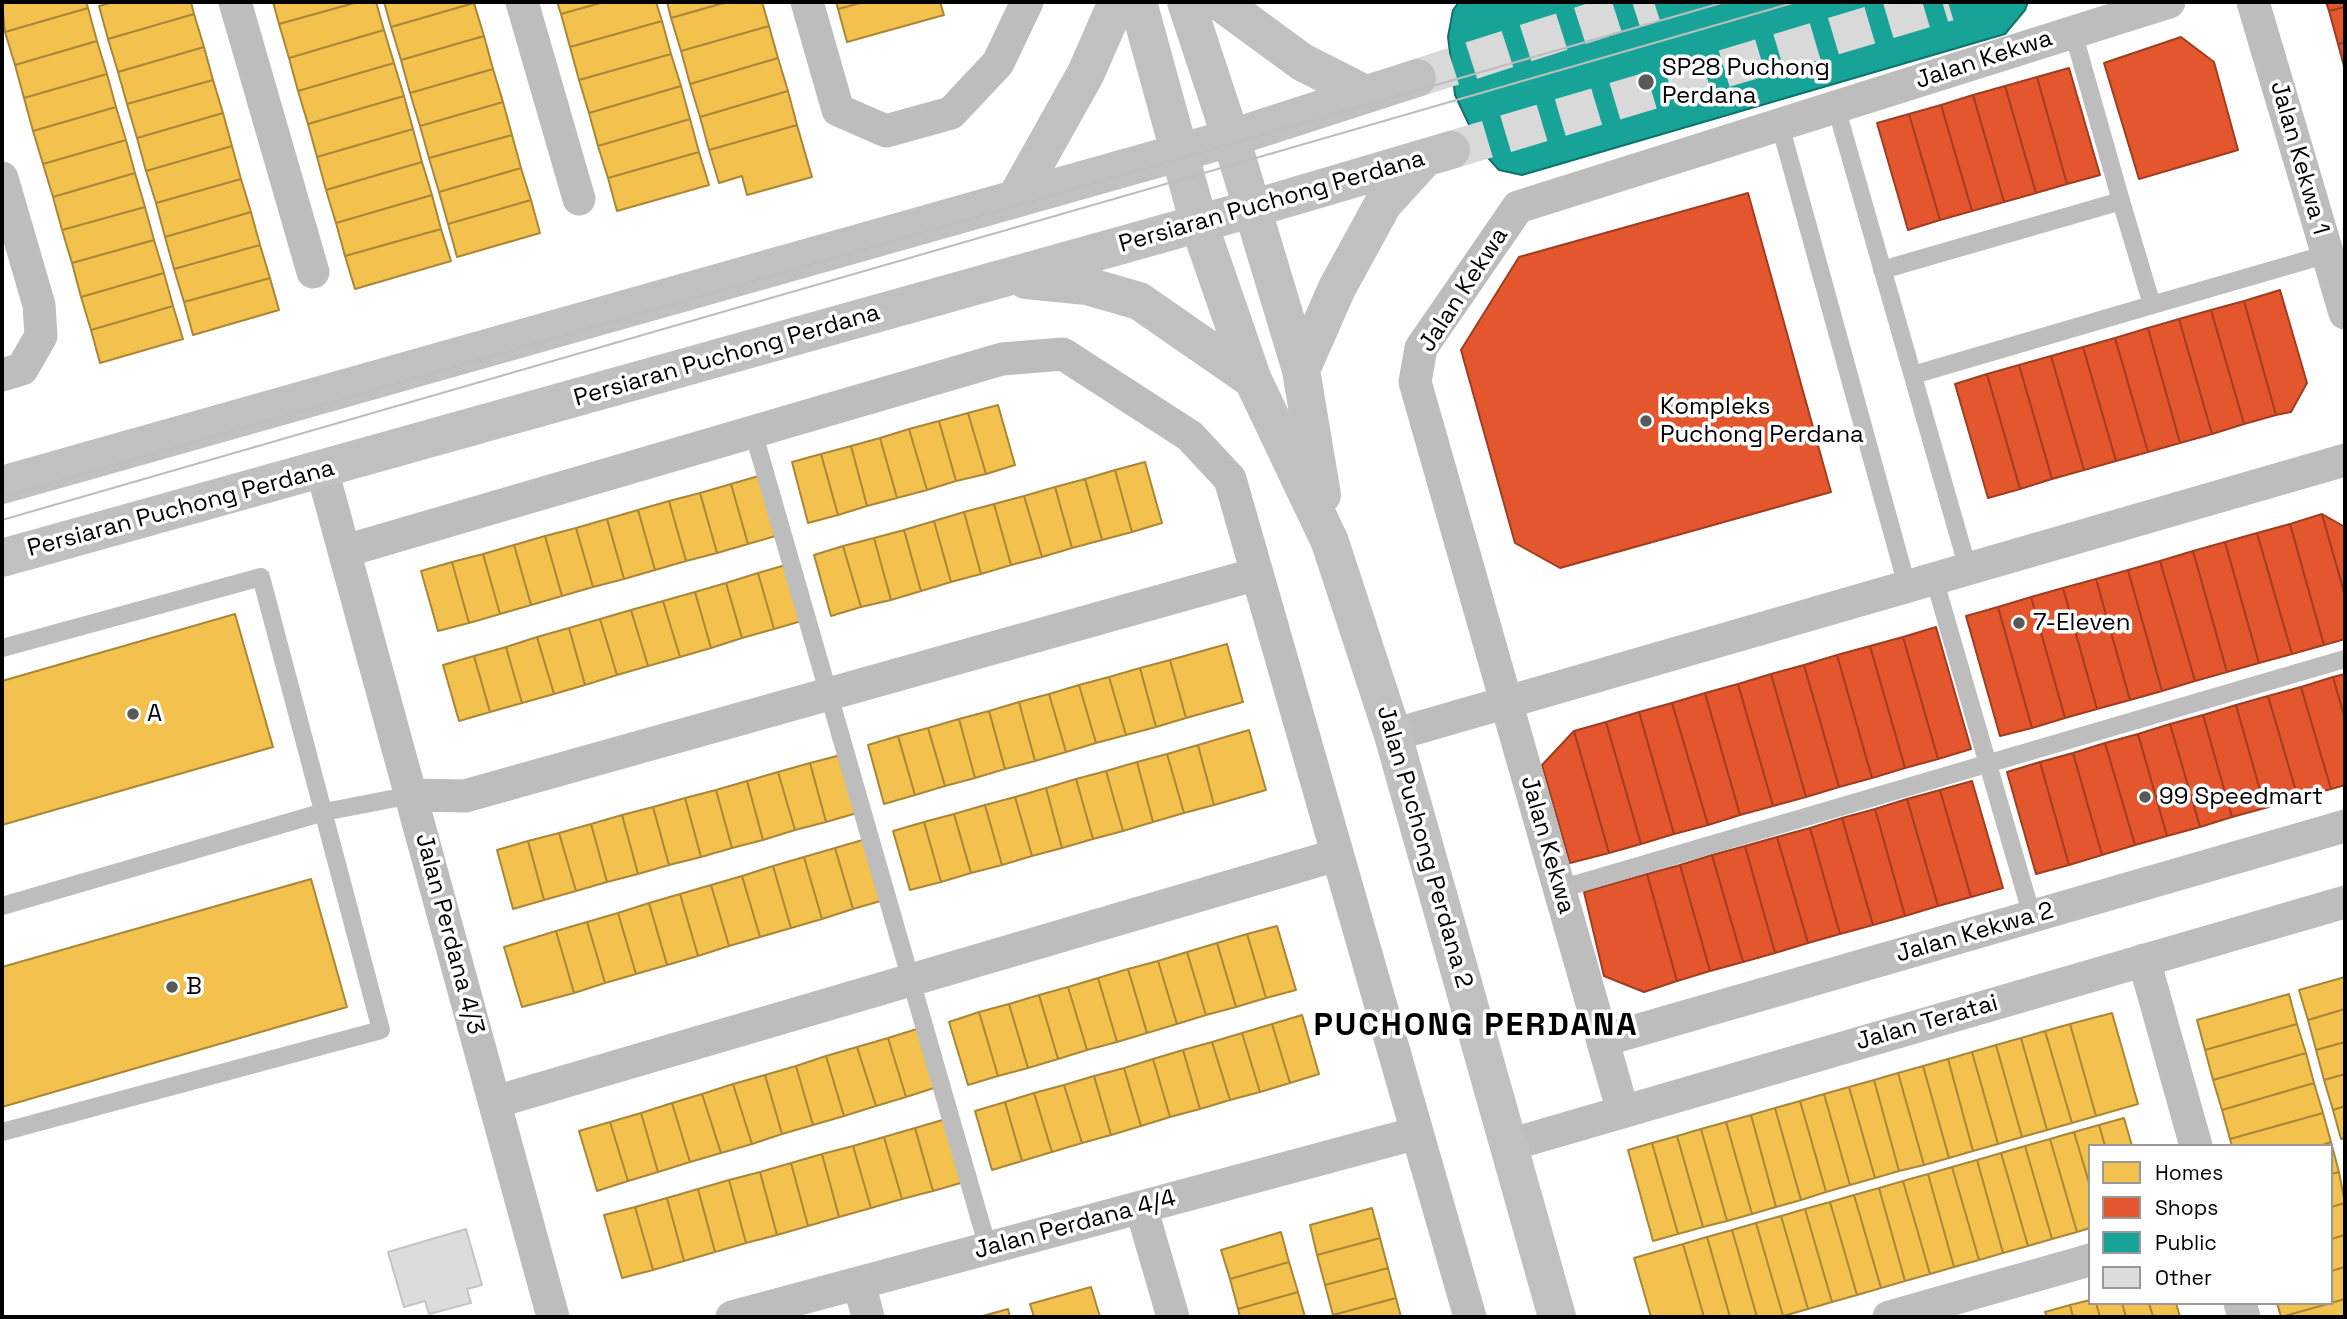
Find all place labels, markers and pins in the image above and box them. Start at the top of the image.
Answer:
place label: SP28 Puchong Perdana [1662,54,1830,110]
marker: SP28 Puchong Perdana [1636,72,1656,92]
place label: Kompleks Puchong Perdana [1660,393,1864,449]
marker: Kompleks Puchong Perdana [1638,413,1654,429]
place label: 7-Eleven [2033,609,2131,637]
marker: 7-Eleven [2011,615,2027,631]
place label: A [147,700,162,728]
marker: A [125,706,141,722]
place label: 99 Speedmart [2159,783,2323,811]
marker: 99 Speedmart [2137,789,2153,805]
place label: B [186,973,202,1001]
marker: B [164,979,180,995]

